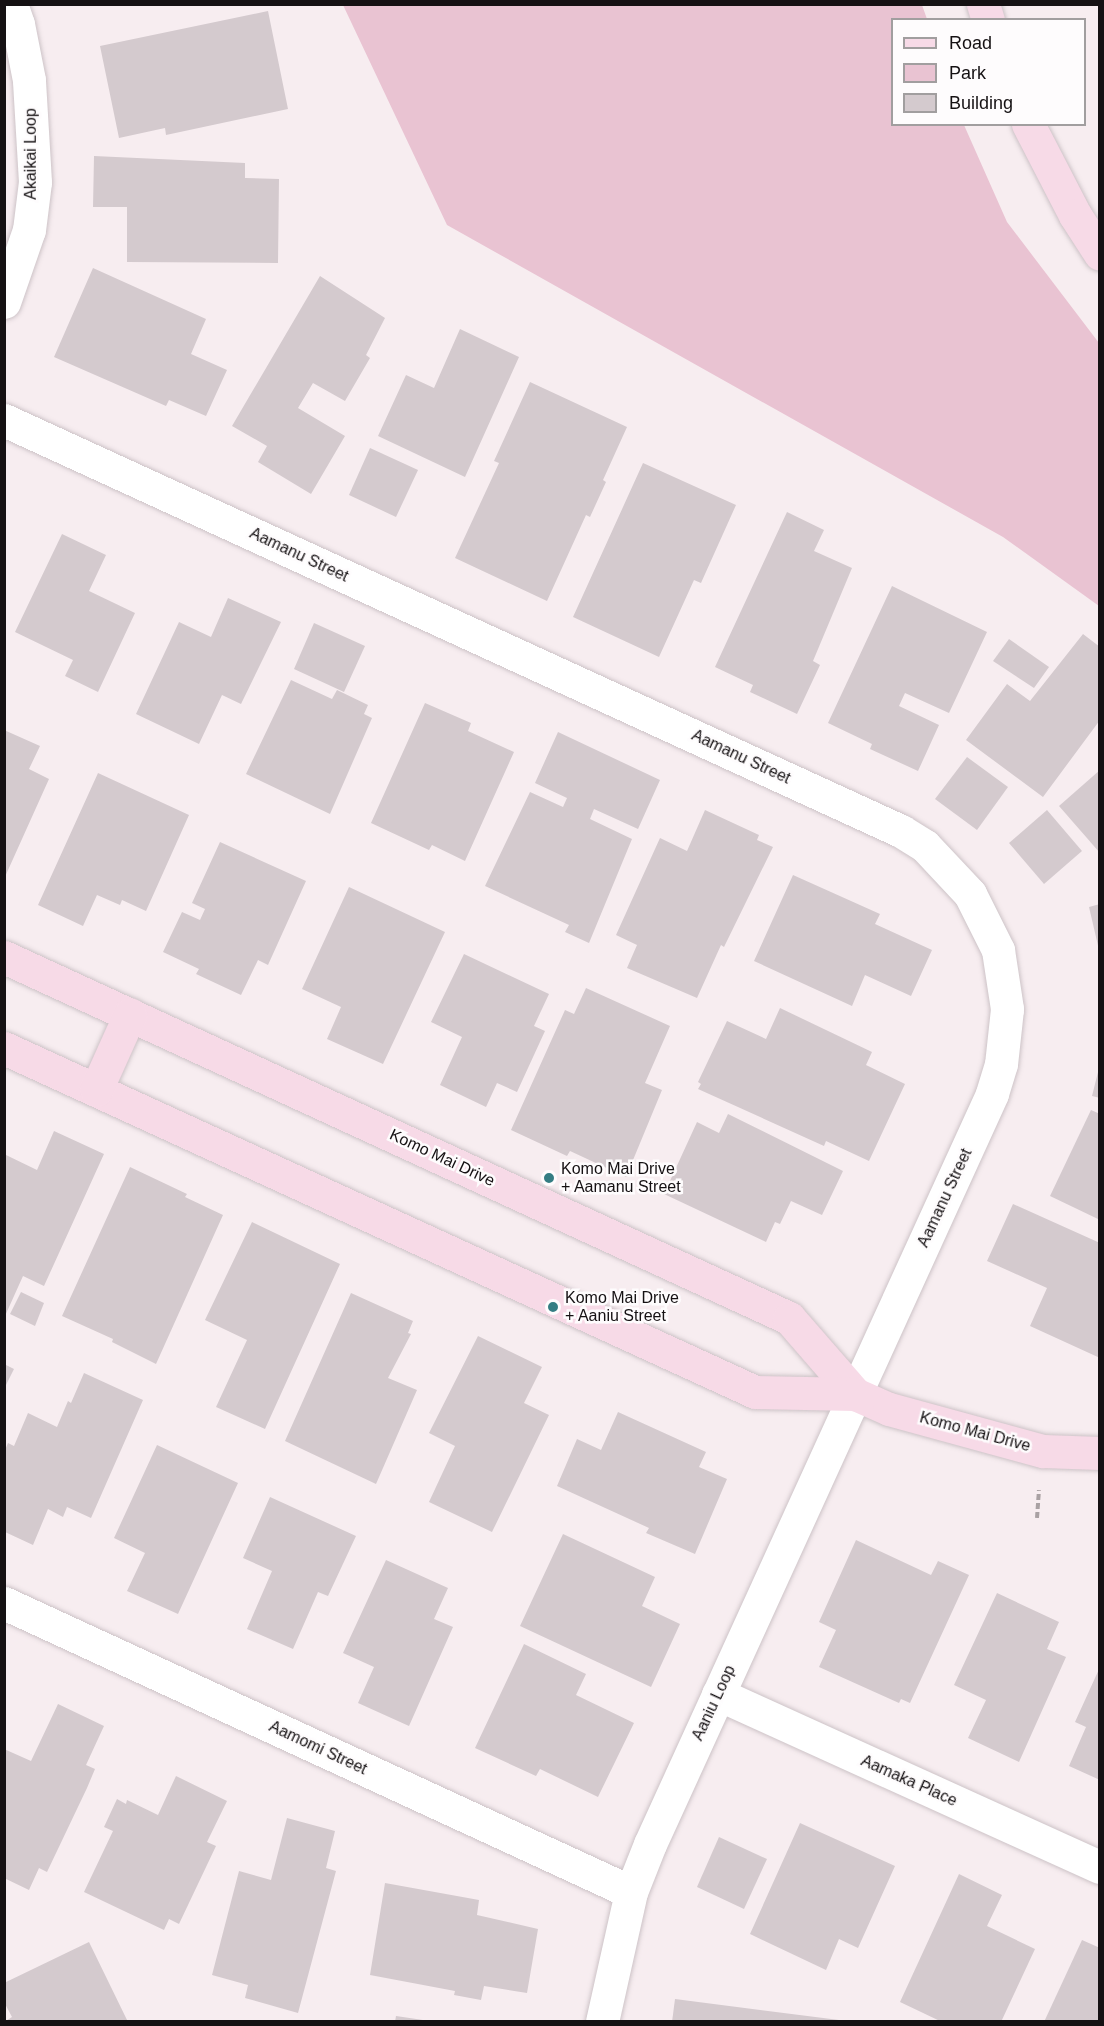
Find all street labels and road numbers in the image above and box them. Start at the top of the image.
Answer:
street label: Akaikai Loop [21,108,41,200]
street label: Aamanu Street [247,524,351,586]
street label: Aamanu Street [689,726,793,788]
street label: Komo Mai Drive [386,1125,498,1191]
street label: Aamanu Street [914,1146,976,1250]
street label: Komo Mai Drive [918,1408,1032,1456]
street label: Aaniu Loop [688,1662,740,1744]
street label: Aamomi Street [266,1717,370,1779]
street label: Aamaka Place [858,1751,960,1811]

